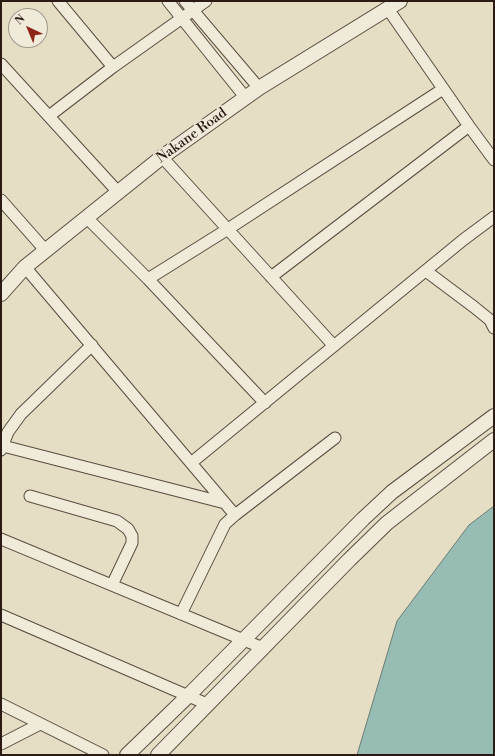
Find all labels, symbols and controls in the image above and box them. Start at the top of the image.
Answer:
north arrow [8,8,48,48]
text: N [12,12,28,28]
street label: Nakane Road [154,105,230,167]

